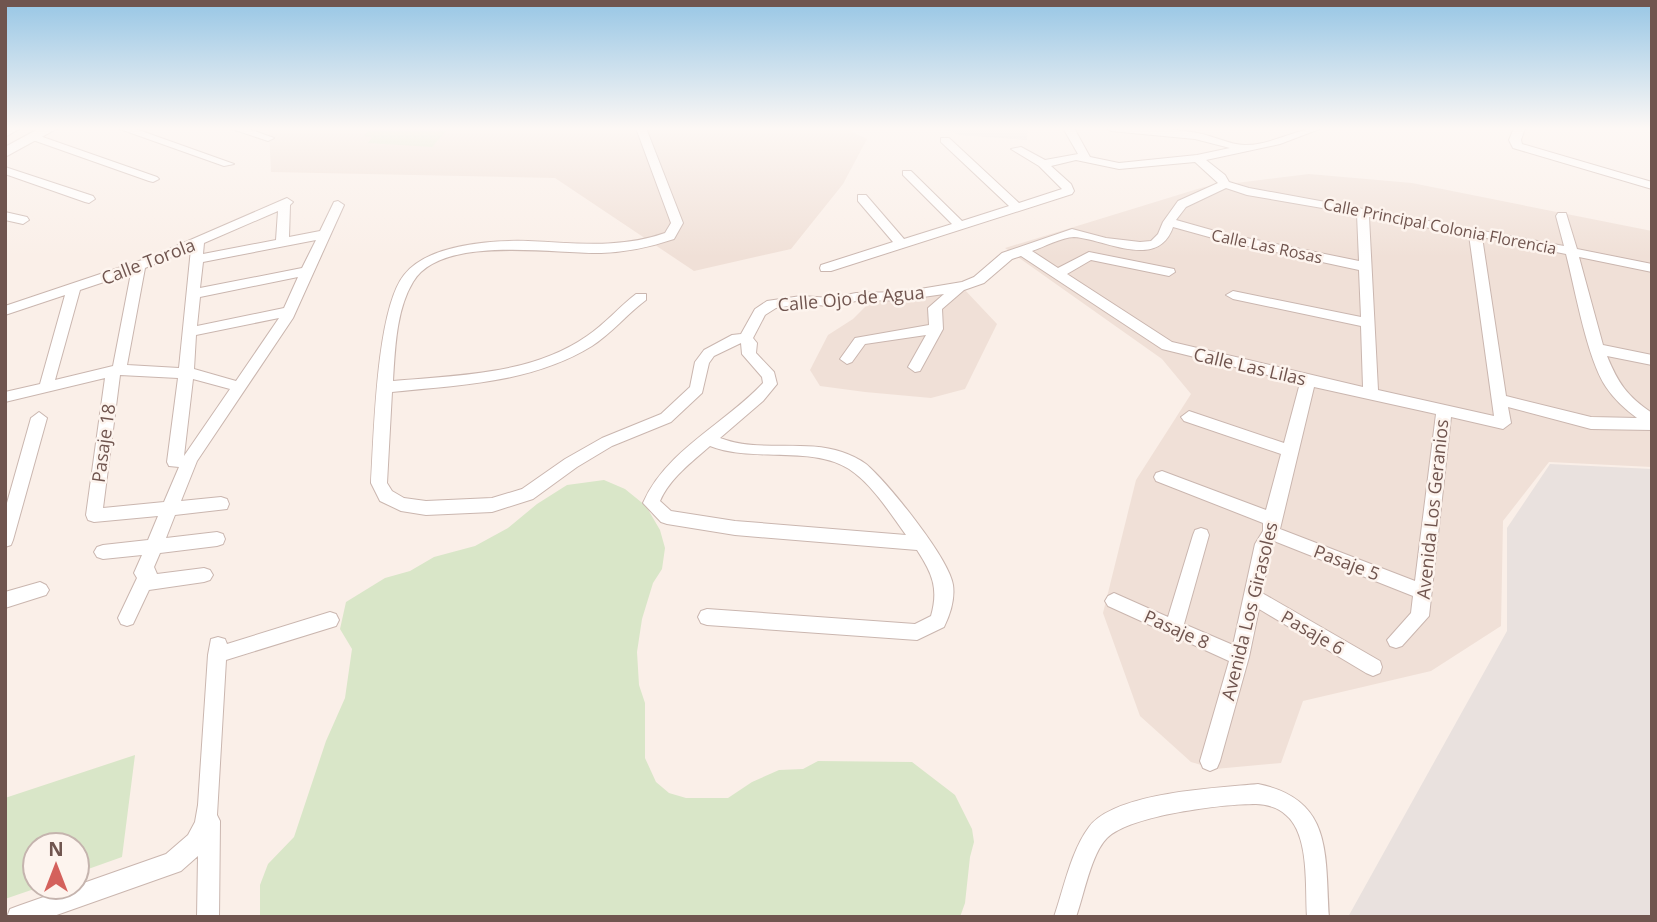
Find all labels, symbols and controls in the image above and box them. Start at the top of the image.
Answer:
street label: Calle Principal Colonia Florencia [1322,193,1558,259]
street label: Calle Las Rosas [1210,224,1324,268]
street label: Calle Torola [98,232,198,290]
street label: Calle Ojo de Agua [777,280,925,316]
street label: Calle Las Lilas [1191,341,1309,391]
street label: Pasaje 18 [86,402,120,484]
street label: Avenida Los Geranios [1411,418,1453,600]
street label: Avenida Los Girasoles [1215,519,1283,703]
street label: Pasaje 5 [1310,538,1384,586]
street label: Pasaje 8 [1141,604,1213,654]
street label: Pasaje 6 [1277,604,1349,660]
north arrow [21,831,91,901]
text: N [48,836,64,862]

